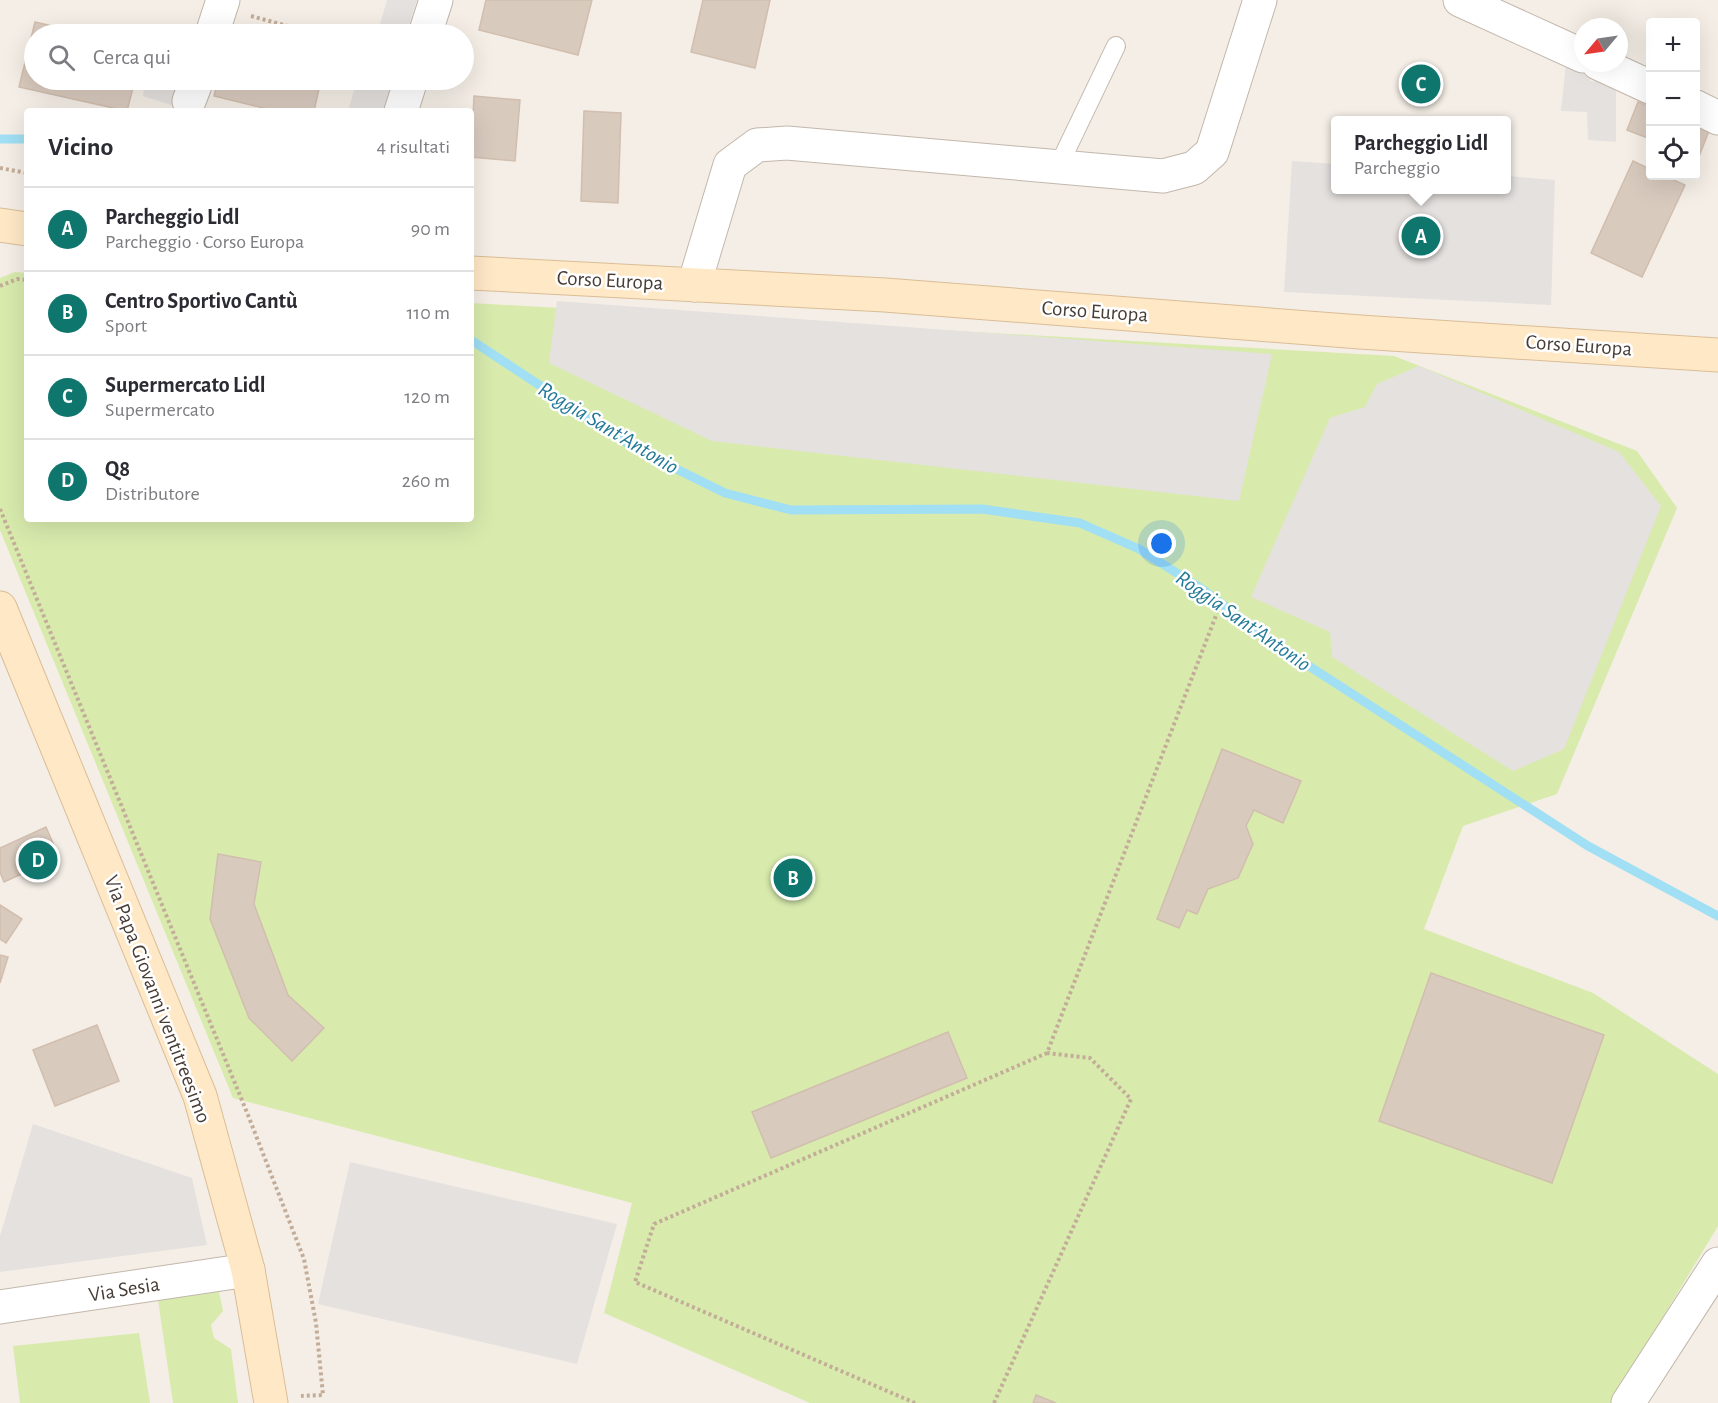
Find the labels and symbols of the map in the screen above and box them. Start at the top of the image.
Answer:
north arrow [1574,18,1628,72]
pin: C [1402,62,1440,106]
pin: A [1402,214,1440,258]
street label: Corso Europa [556,267,664,294]
street label: Corso Europa [1041,297,1149,326]
street label: Corso Europa [1525,331,1633,360]
water label: Roggia Sant'Antonio [535,378,682,478]
your location [1147,529,1176,558]
water label: Roggia Sant'Antonio [1172,566,1315,675]
pin: D [18,838,57,882]
pin: B [774,856,812,900]
street label: Via Papa Giovanni ventitreesimo [101,872,215,1126]
street label: Via Sesia [87,1273,161,1305]

